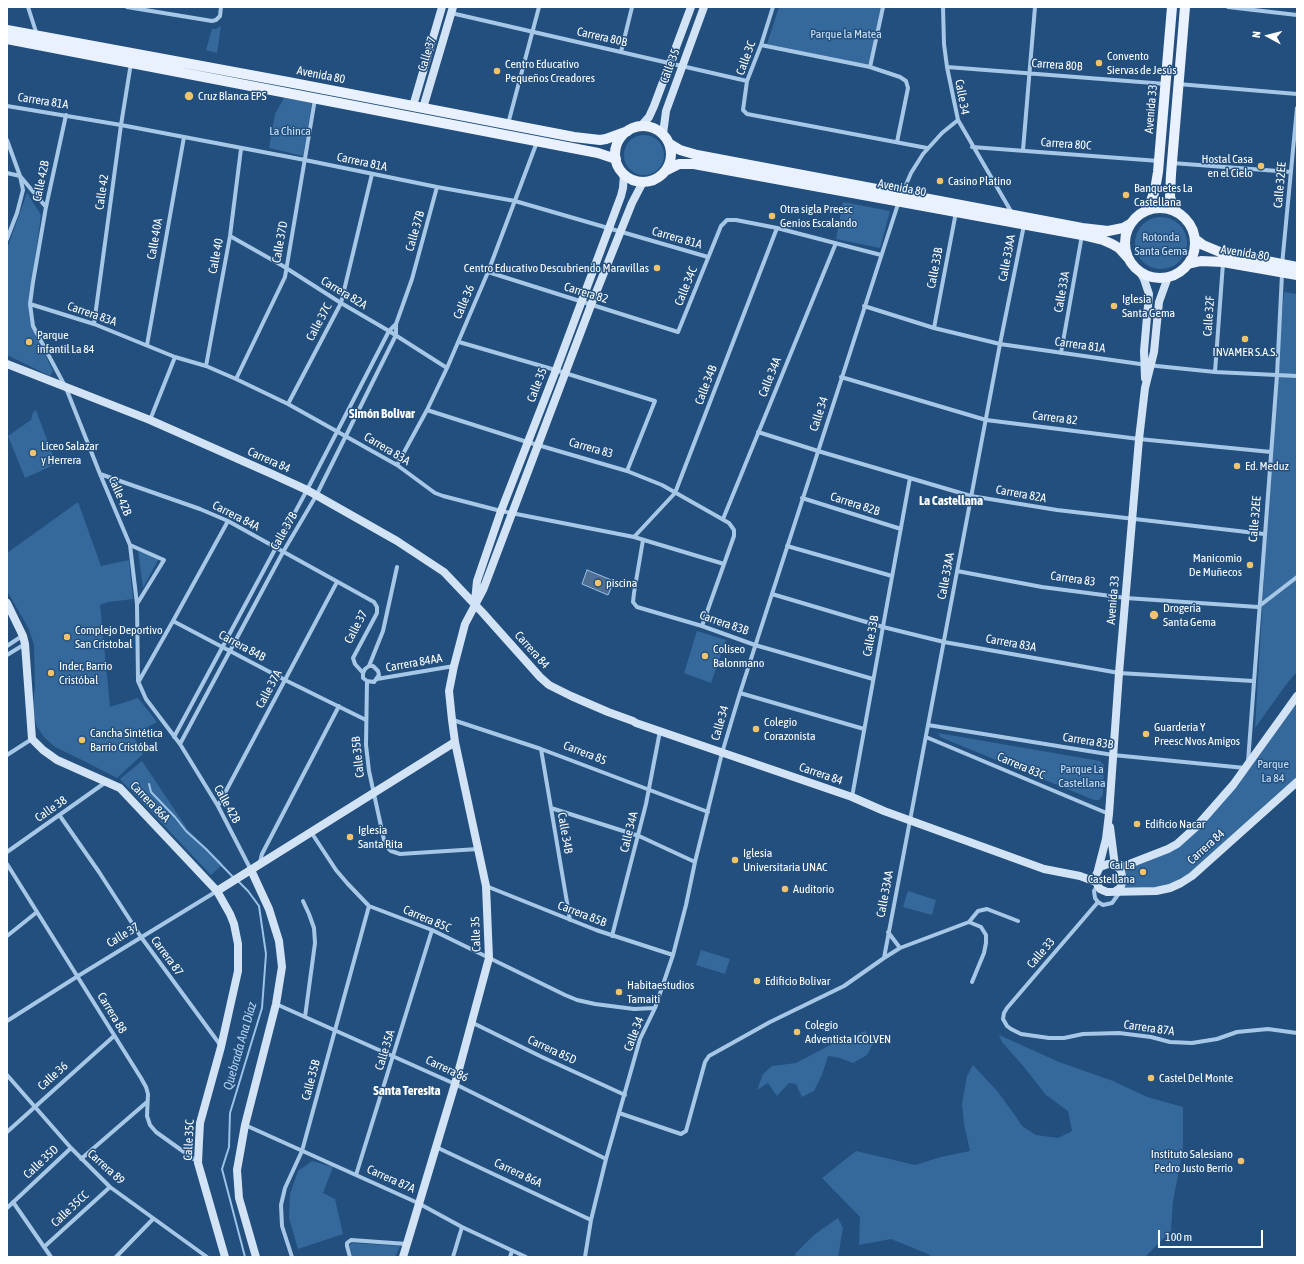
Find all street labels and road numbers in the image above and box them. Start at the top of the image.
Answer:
street label: Carrera 80B [576,24,628,50]
street label: Calle 37 [415,35,439,73]
street label: Calle 3C [733,39,759,77]
street label: Calle 35 [657,47,683,85]
street label: Carrera 80B [1031,56,1083,74]
street label: Avenida 80 [296,63,346,87]
street label: Calle 34 [952,78,972,116]
street label: Avenida 33 [1142,84,1160,134]
street label: Carrera 81A [17,90,69,112]
street label: Carrera 80C [1040,135,1092,153]
street label: Carrera 81A [335,150,389,174]
street label: Calle 42B [30,159,52,203]
street label: Calle 32EE [1271,162,1289,208]
street label: Calle 42 [92,173,112,211]
street label: Avenida 80 [877,176,927,200]
street label: Calle 37B [402,209,428,253]
street label: Calle 40A [144,217,166,261]
street label: Calle 37D [269,220,291,264]
street label: Carrera 81A [650,224,704,252]
street label: Calle 33AA [995,233,1019,283]
street label: Calle 40 [206,237,226,275]
street label: Avenida 80 [1220,242,1270,264]
street label: Calle 33B [924,246,946,290]
street label: Calle 34C [672,264,700,308]
street label: Calle 33A [1051,270,1073,314]
street label: Carrera 82A [318,274,370,312]
street label: Carrera 82 [562,279,610,307]
street label: Calle 36 [450,283,478,321]
street label: Calle 32F [1200,295,1218,337]
street label: Carrera 83A [65,299,119,329]
street label: Calle 37C [303,301,335,343]
street label: Carrera 81A [1054,334,1106,356]
street label: Calle 34A [756,355,784,399]
street label: Calle 34B [692,363,720,407]
street label: Calle 35 [524,366,550,404]
street label: Calle 34 [807,395,831,433]
street label: Carrera 82 [1032,408,1078,428]
street label: Carrera 83A [361,430,413,468]
street label: Carrera 83 [567,435,615,461]
street label: Carrera 84 [245,444,293,476]
street label: Calle 42B [105,474,135,518]
street label: Carrera 82A [995,482,1047,506]
street label: Carrera 82B [829,489,881,519]
street label: Calle 32EE [1246,496,1264,542]
street label: Carrera 84A [210,498,262,534]
street label: Calle 37B [267,510,301,552]
street label: Calle 33AA [934,551,958,601]
street label: Carrera 83 [1050,569,1096,589]
street label: Avenida 33 [1104,575,1122,625]
street label: Calle 37 [341,608,371,646]
street label: Carrera 83B [698,608,750,638]
street label: Calle 33B [860,614,882,658]
street label: Carrera 84B [216,628,268,664]
street label: Carrera 84 [511,628,553,672]
street label: Carrera 83A [985,631,1037,655]
street label: Carrera 84AA [385,651,443,675]
street label: Calle 37A [253,667,285,711]
street label: Calle 34 [708,704,732,742]
street label: Carrera 83B [1062,730,1114,752]
street label: Calle 35B [349,736,367,778]
street label: Carrera 85 [561,738,609,768]
street label: Carrera 83C [995,749,1047,783]
street label: Carrera 84 [797,760,845,788]
street label: Carrera 86A [127,779,173,825]
street label: Calle 42B [211,782,243,826]
street label: Calle 38 [32,793,70,825]
street label: Calle 34A [617,810,641,854]
street label: Calle 34B [554,811,576,855]
street label: Carrera 84 [1184,826,1228,868]
street label: Calle 33AA [873,869,897,919]
street label: Carrera 85B [556,898,608,930]
street label: Carrera 85C [401,902,453,936]
street label: Calle 35 [468,916,484,952]
street label: Calle 37 [104,920,142,950]
street label: Carrera 87 [148,933,186,979]
street label: Calle 33 [1024,935,1058,971]
street label: Carrera 88 [94,990,130,1036]
street label: Calle 34 [621,1015,647,1053]
street label: Carrera 87A [1123,1017,1175,1039]
street label: Calle 35A [372,1028,398,1072]
street label: Carrera 85D [525,1032,579,1068]
street label: Carrera 86 [423,1053,471,1085]
street label: Calle 35B [299,1058,323,1102]
street label: Calle 36 [35,1059,71,1093]
street label: Calle 35C [181,1119,197,1161]
street label: Calle 35D [21,1142,61,1182]
street label: Carrera 89 [84,1146,128,1188]
street label: Carrera 86A [492,1156,544,1190]
street label: Carrera 87A [365,1162,417,1196]
street label: Calle 35CC [48,1188,92,1230]

